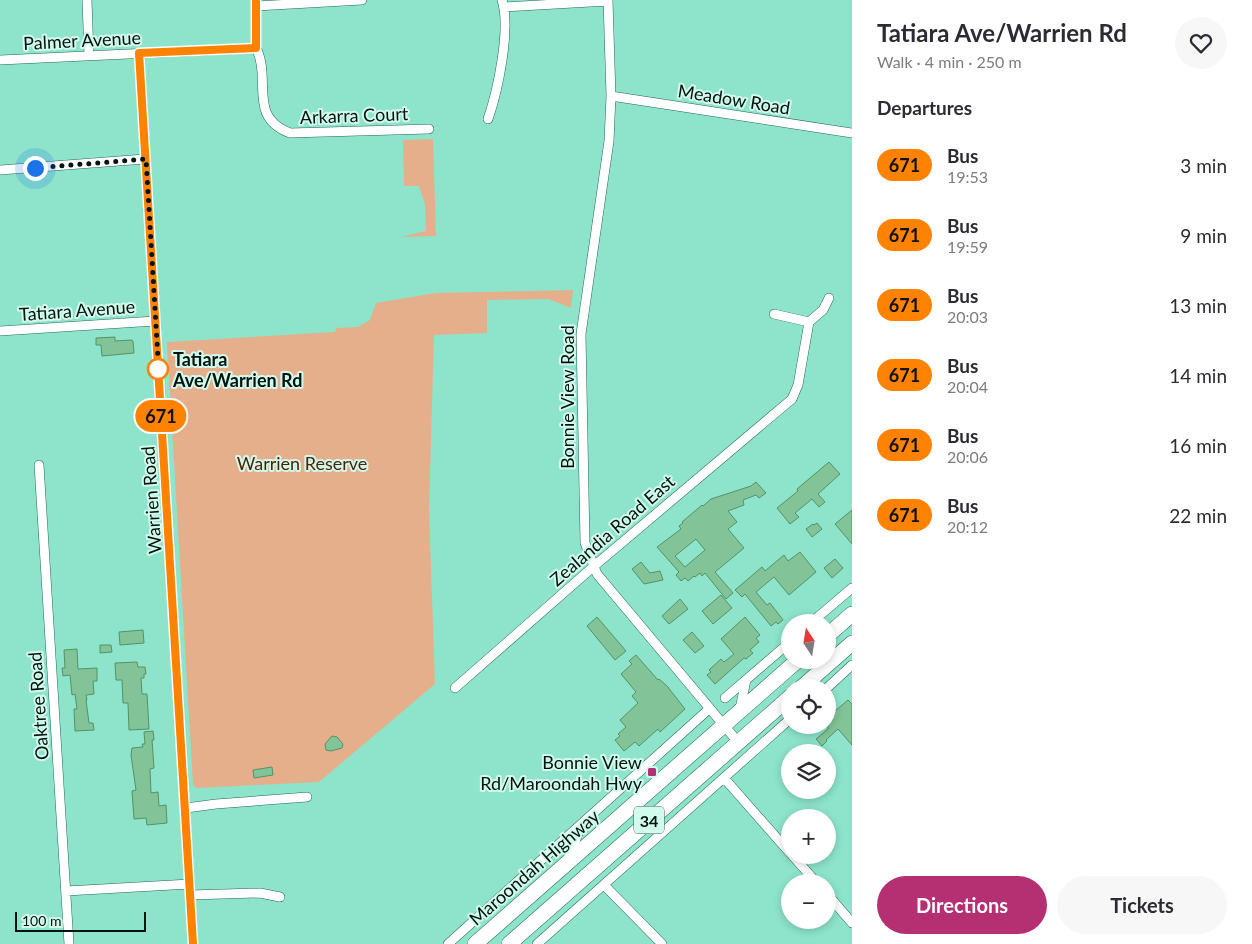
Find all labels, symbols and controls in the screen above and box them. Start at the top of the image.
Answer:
button: heart [1175,17,1227,69]
text: Tatiara Ave/Warrien Rd [877,18,1127,47]
street label: Palmer Avenue [23,26,141,54]
text: Walk · 4 min · 250 m [877,52,1022,71]
street label: Meadow Road [676,79,792,119]
text: Departures [877,96,972,119]
street label: Arkarra Court [299,102,409,128]
text: Bus [947,144,978,167]
text: 671 [889,154,920,176]
text: 3 min [1180,154,1227,177]
your location [23,156,48,181]
text: 19:53 [947,167,988,186]
text: Bus [947,214,978,237]
text: 671 [889,224,920,246]
text: 9 min [1180,224,1227,247]
text: 19:59 [947,237,988,256]
text: Bus [947,284,978,307]
text: 671 [889,294,920,316]
text: 13 min [1169,294,1227,317]
street label: Tatiara Avenue [18,295,136,325]
text: 20:03 [947,307,988,326]
street label: Bonnie View Road [556,325,578,469]
place label: Tatiara Ave/Warrien Rd [172,348,302,391]
text: Bus [947,354,978,377]
marker: Tatiara Ave/Warrien Rd [147,358,169,380]
text: 671 [889,364,920,386]
text: 14 min [1169,364,1227,387]
text: 20:04 [947,377,988,396]
line badge: 671 [132,400,190,432]
text: 671 [145,405,177,427]
text: Bus [947,424,978,447]
text: 671 [889,434,920,456]
text: 16 min [1169,434,1227,457]
street label: Warrien Road [136,445,166,555]
text: 20:06 [947,447,988,466]
park label: Warrien Reserve [237,452,367,474]
street label: Zealandia Road East [545,469,679,590]
text: Bus [947,494,978,517]
text: 671 [889,504,920,526]
text: 22 min [1169,504,1227,527]
text: 20:12 [947,517,988,536]
north arrow [781,614,836,669]
map controls [781,614,836,929]
street label: Oaktree Road [23,651,53,761]
button: locate [781,679,836,734]
button: layers [781,744,836,799]
place label: Bonnie View Rd/Maroondah Hwy [480,751,643,794]
marker: Bonnie View Rd/Maroondah Hwy [646,766,658,778]
street label: Maroondah Highway [465,804,604,929]
road number: 34 [634,806,664,834]
button: + [781,809,836,864]
button: − [781,874,836,929]
button: Directions [877,876,1047,934]
button: Tickets [1057,876,1227,934]
scale bar [15,909,146,932]
text: 100 m [22,912,61,929]

